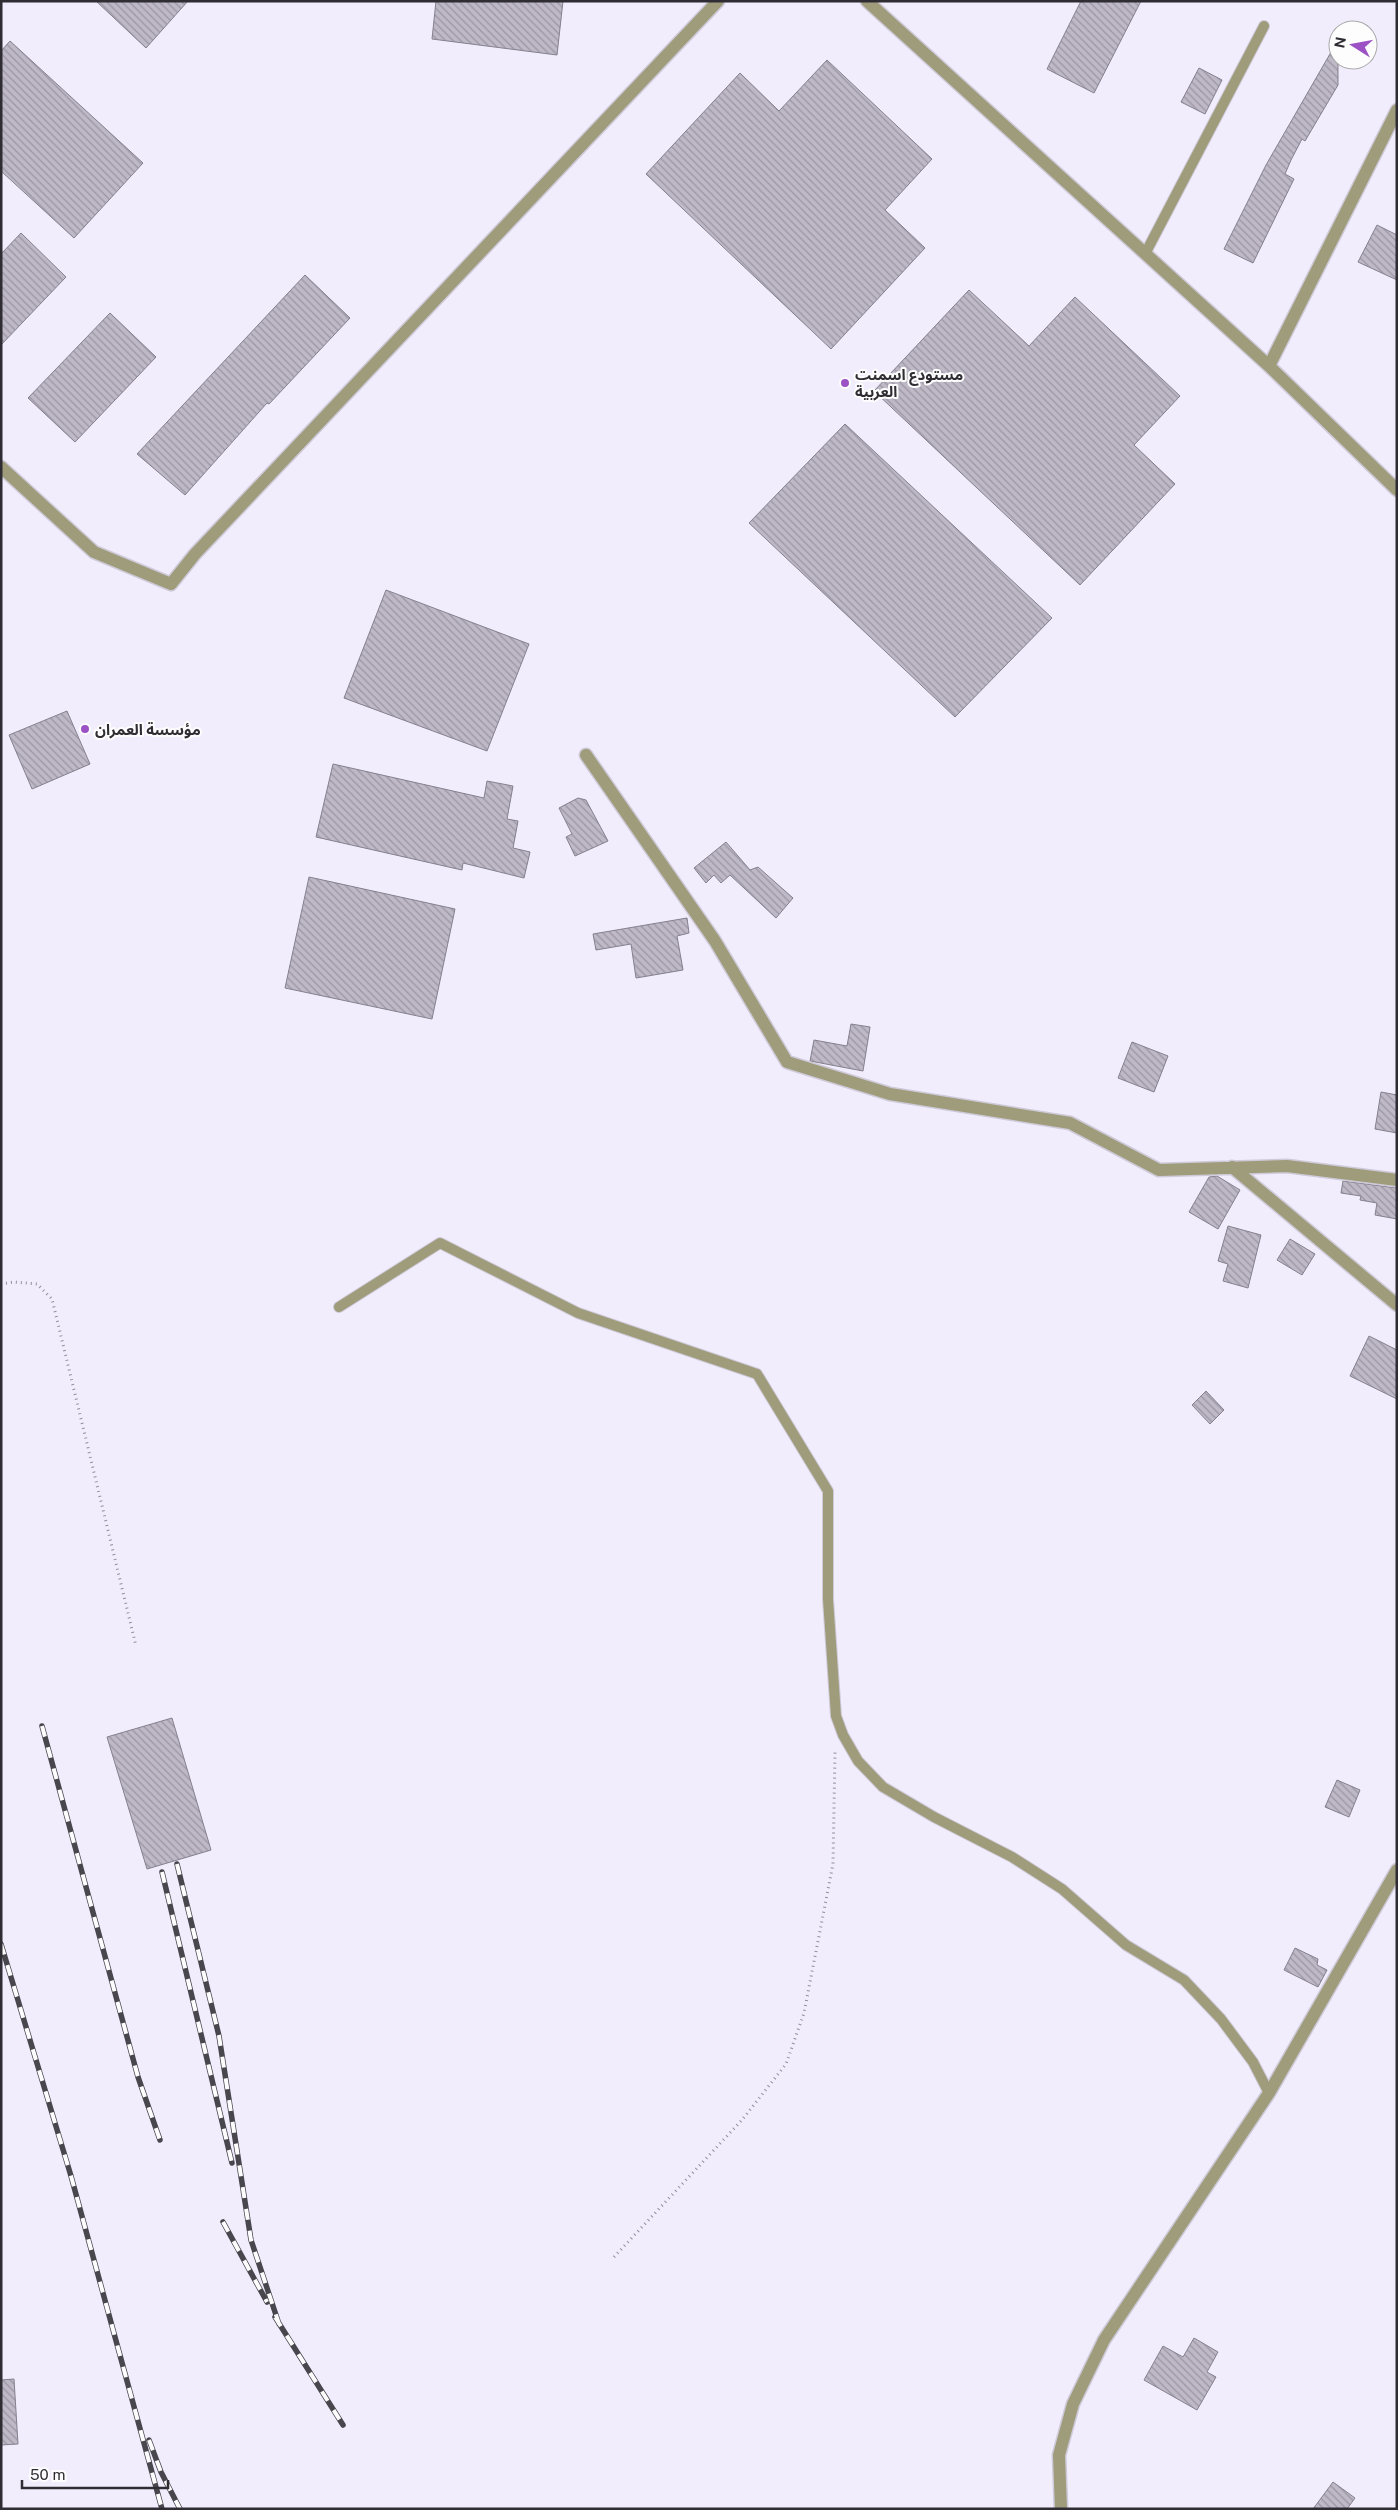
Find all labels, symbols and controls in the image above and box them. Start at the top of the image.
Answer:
north arrow [1328,20,1378,70]
text: N [1331,36,1349,49]
place label: مستودع اسمنت العربية [855,366,963,401]
marker: مستودع اسمنت العربية [839,377,851,389]
place label: مؤسسة العمران [95,721,201,739]
marker: مؤسسة العمران [79,723,91,735]
scale bar [22,2458,169,2490]
text: 50 m [30,2466,65,2483]

